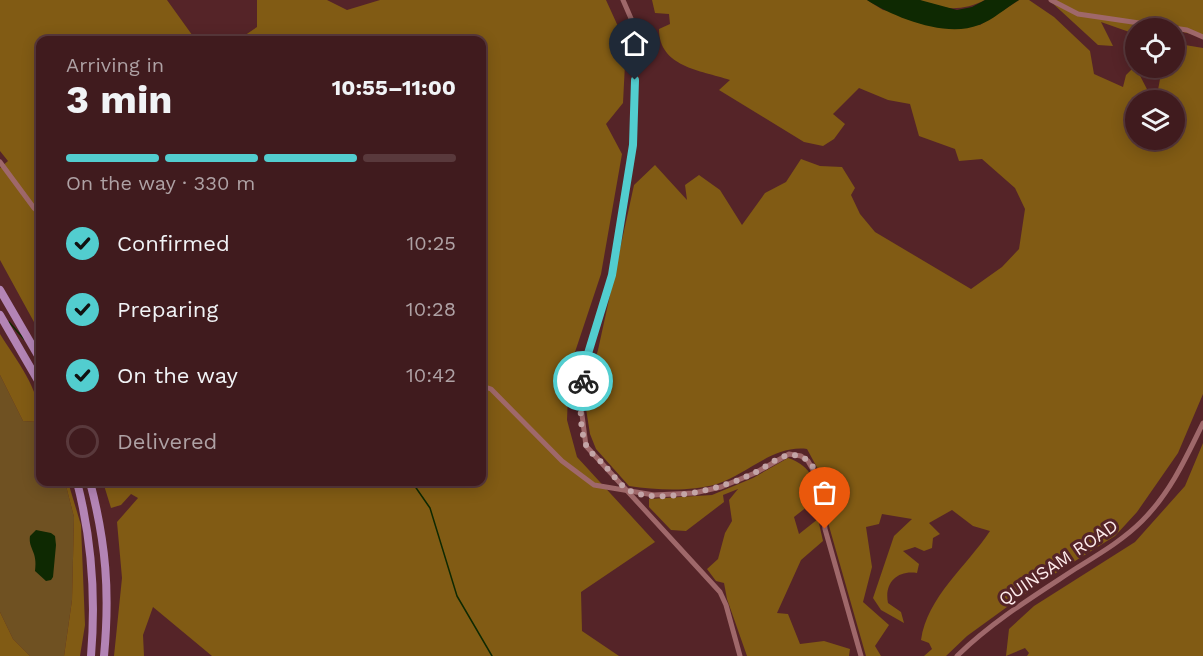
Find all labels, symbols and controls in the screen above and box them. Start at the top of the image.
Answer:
pin [609,18,660,80]
map controls [1125,18,1185,150]
button: locate [1125,18,1185,78]
icon: home [618,27,651,60]
text: Arriving in [66,53,164,77]
text: 10:55–11:00 [332,75,456,100]
text: 3 min [66,77,173,122]
button: layers [1125,90,1185,150]
text: On the way · 330 m [66,171,255,195]
icon: check [66,227,99,260]
text: Confirmed [117,231,230,256]
text: 10:25 [407,231,456,255]
icon: check [66,293,99,326]
text: Preparing [117,297,218,322]
text: 10:28 [406,297,456,321]
courier [553,351,613,411]
icon: check [66,359,99,392]
text: On the way [117,363,238,388]
text: 10:42 [406,363,456,387]
icon: bike [567,365,600,398]
text: Delivered [117,429,217,454]
pin [799,467,850,529]
icon: bag [808,476,841,509]
street label: QUINSAM ROAD [994,514,1122,610]

